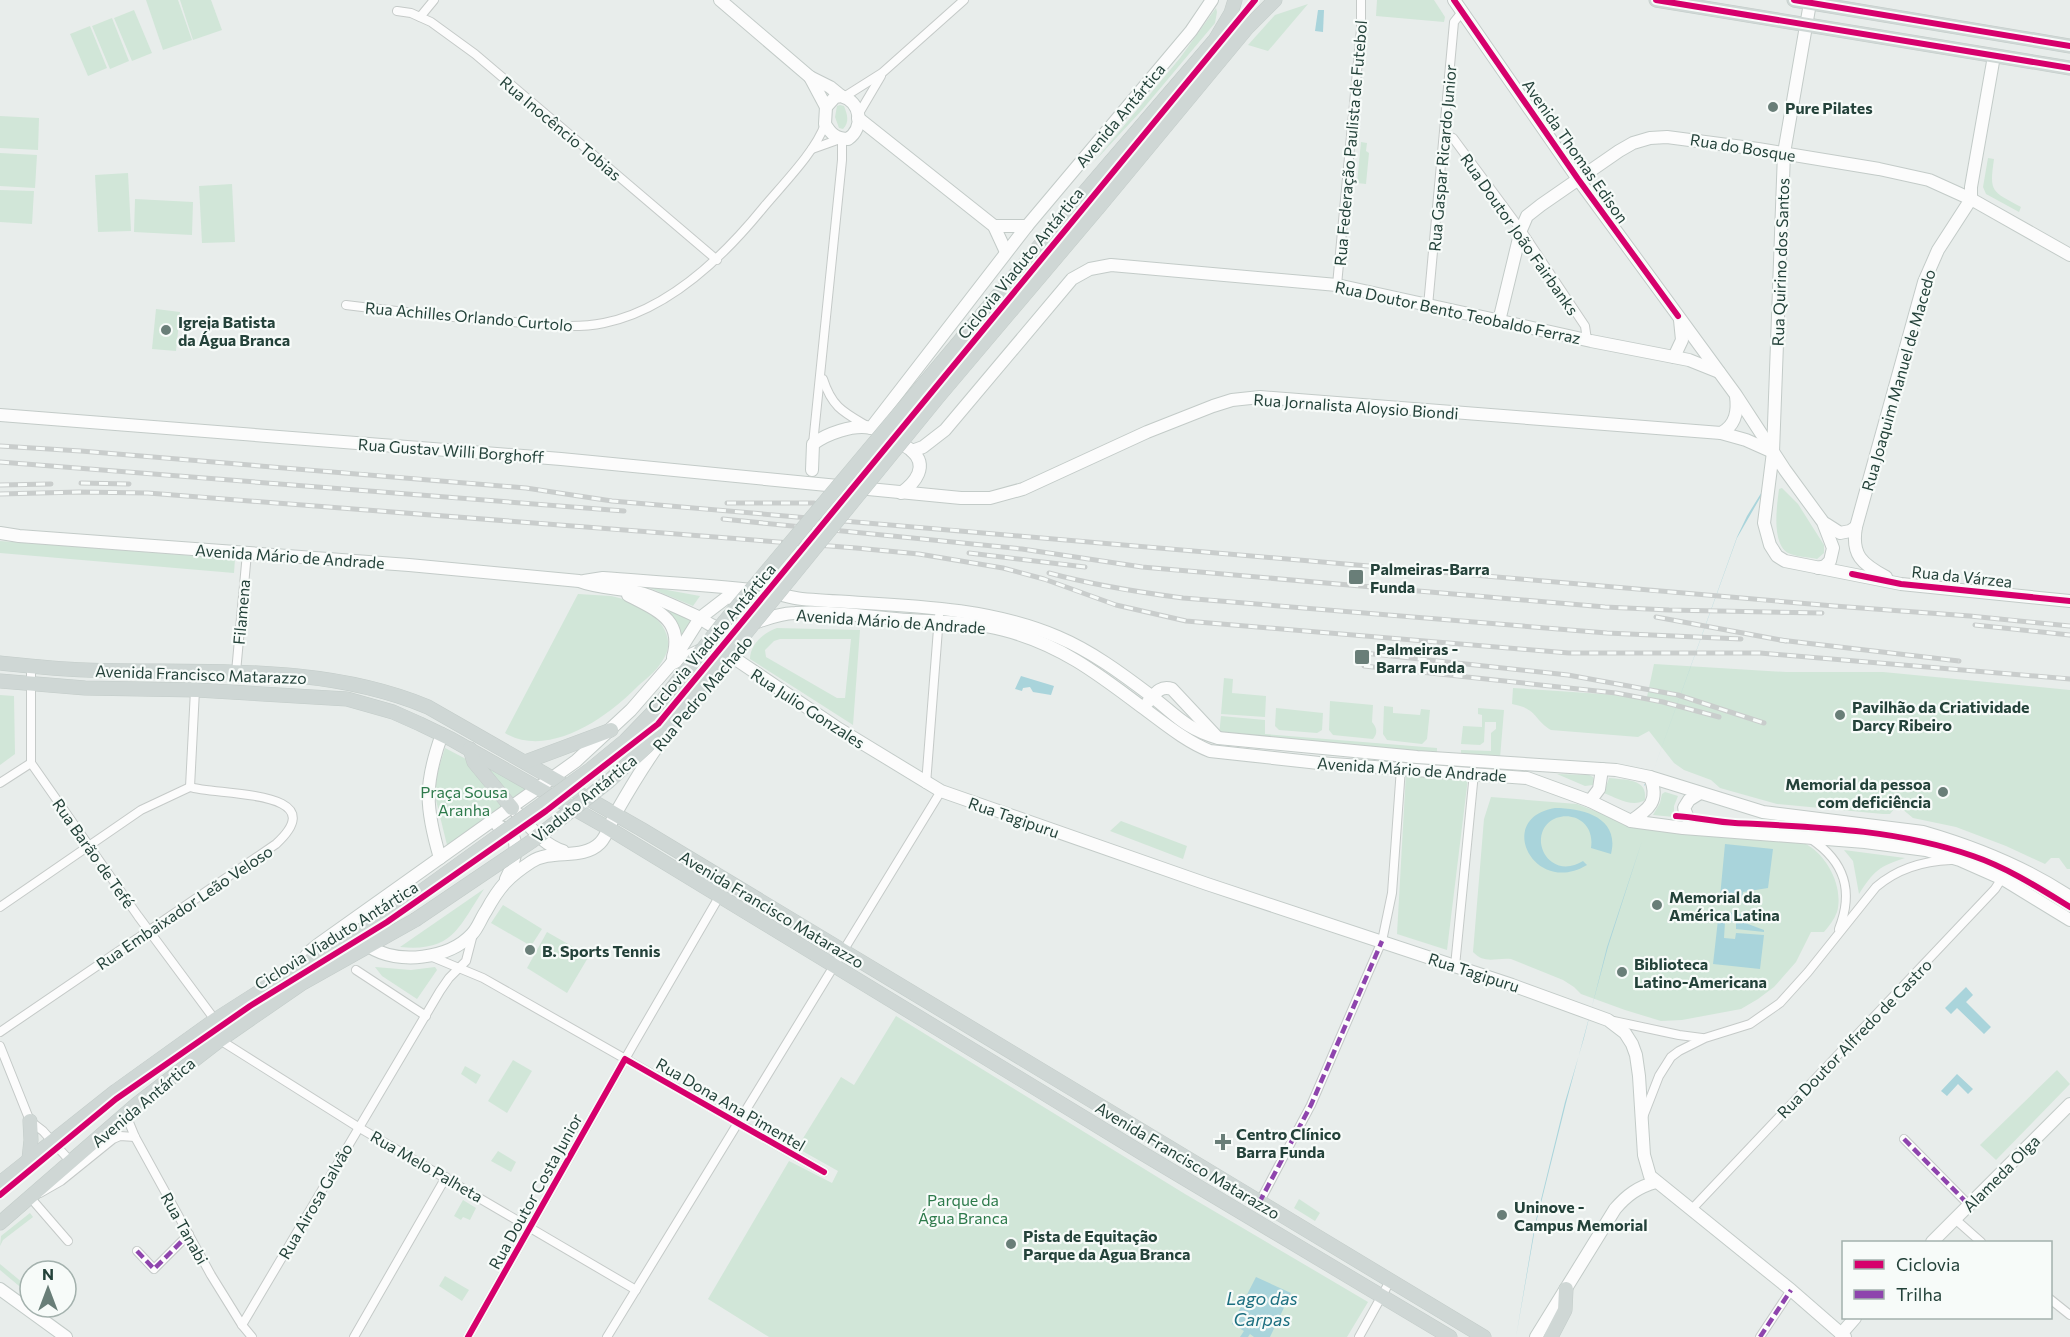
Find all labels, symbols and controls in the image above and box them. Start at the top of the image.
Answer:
street label: Rua Federação Paulista de Futebol [1330,19,1370,267]
street label: Avenida Antártica [1071,59,1169,171]
street label: Rua Gaspar Ricardo Junior [1424,63,1460,252]
street label: Rua Inocêncio Tobias [497,72,625,184]
street label: Avenida Thomas Edison [1519,75,1633,227]
place label: Pure Pilates [1785,98,1873,117]
marker: Pure Pilates [1766,100,1780,114]
street label: Rua do Bosque [1689,129,1797,165]
street label: Rua Doutor João Fairbanks [1457,150,1583,318]
street label: Rua Quirino dos Santos [1768,177,1792,347]
street label: Ciclovia Viaduto Antártica [953,184,1087,342]
street label: Rua Joaquim Manuel de Macedo [1857,267,1939,493]
street label: Rua Doutor Bento Teobaldo Ferraz [1333,277,1583,347]
street label: Rua Achilles Orlando Curtolo [364,297,574,335]
place label: Igreja Batista da Água Branca [178,312,290,349]
marker: Igreja Batista da Água Branca [159,323,173,337]
street label: Rua Jornalista Aloysio Biondi [1253,389,1459,423]
street label: Rua Gustav Willi Borghoff [357,434,545,466]
street label: Avenida Mário de Andrade [195,540,385,572]
street label: Ciclovia Viaduto Antártica [643,559,779,717]
place label: Palmeiras-Barra Funda [1370,559,1490,596]
street label: Rua da Várzea [1911,561,2013,591]
marker: Palmeiras-Barra Funda [1347,568,1365,586]
street label: Filamena [229,578,253,646]
street label: Avenida Mário de Andrade [796,605,986,637]
street label: Rua Pedro Machado [648,631,756,755]
place label: Palmeiras - Barra Funda [1376,639,1465,676]
marker: Palmeiras - Barra Funda [1353,648,1371,666]
street label: Avenida Francisco Matarazzo [95,661,307,687]
street label: Rua Julio Gonzales [747,664,869,752]
place label: Pavilhão da Criatividade Darcy Ribeiro [1852,697,2030,734]
marker: Pavilhão da Criatividade Darcy Ribeiro [1833,708,1847,722]
street label: Viaduto Antártica [528,750,640,846]
street label: Avenida Mário de Andrade [1317,753,1507,785]
place label: Memorial da pessoa com deficiência [1785,774,1931,811]
park label: Praça Sousa Aranha [420,782,508,819]
marker: Memorial da pessoa com deficiência [1936,785,1950,799]
street label: Rua Tagipuru [966,793,1062,841]
street label: Rua Barão de Tefé [49,795,139,911]
street label: Rua Embaixador Leão Veloso [92,841,276,973]
street label: Avenida Francisco Matarazzo [676,846,868,972]
street label: Ciclovia Viaduto Antártica [251,877,421,993]
place label: Memorial da América Latina [1669,887,1780,924]
marker: Memorial da América Latina [1650,898,1664,912]
place label: B. Sports Tennis [542,941,660,960]
marker: B. Sports Tennis [523,943,537,957]
street label: Rua Tagipuru [1426,948,1522,996]
place label: Biblioteca Latino-Americana [1634,954,1767,991]
street label: Rua Doutor Alfredo de Castro [1773,954,1935,1122]
marker: Biblioteca Latino-Americana [1615,965,1629,979]
street label: Avenida Antártica [87,1053,199,1151]
street label: Rua Dona Ana Pimentel [653,1053,809,1155]
street label: Avenida Francisco Matarazzo [1092,1097,1284,1223]
street label: Rua Doutor Costa Junior [484,1109,586,1272]
place label: Centro Clínico Barra Funda [1236,1124,1342,1161]
street label: Rua Melo Palheta [368,1126,486,1206]
street label: Alameda Olga [1959,1131,2043,1215]
marker: Centro Clínico Barra Funda [1214,1133,1232,1151]
street label: Rua Airosa Galvão [274,1140,356,1262]
street label: Rua Tanabi [157,1189,213,1267]
park label: Parque da Água Branca [918,1190,1008,1227]
place label: Uninove - Campus Memorial [1514,1197,1648,1234]
marker: Uninove - Campus Memorial [1495,1208,1509,1222]
place label: Pista de Equitação Parque da Agua Branca [1023,1226,1190,1263]
marker: Pista de Equitação Parque da Agua Branca [1004,1237,1018,1251]
legend [1842,1241,2052,1319]
text: Ciclovia [1896,1253,1960,1275]
north arrow [18,1259,78,1319]
text: N [42,1264,54,1283]
text: Trilha [1896,1283,1942,1305]
water label: Lago das Carpas [1226,1287,1298,1330]

